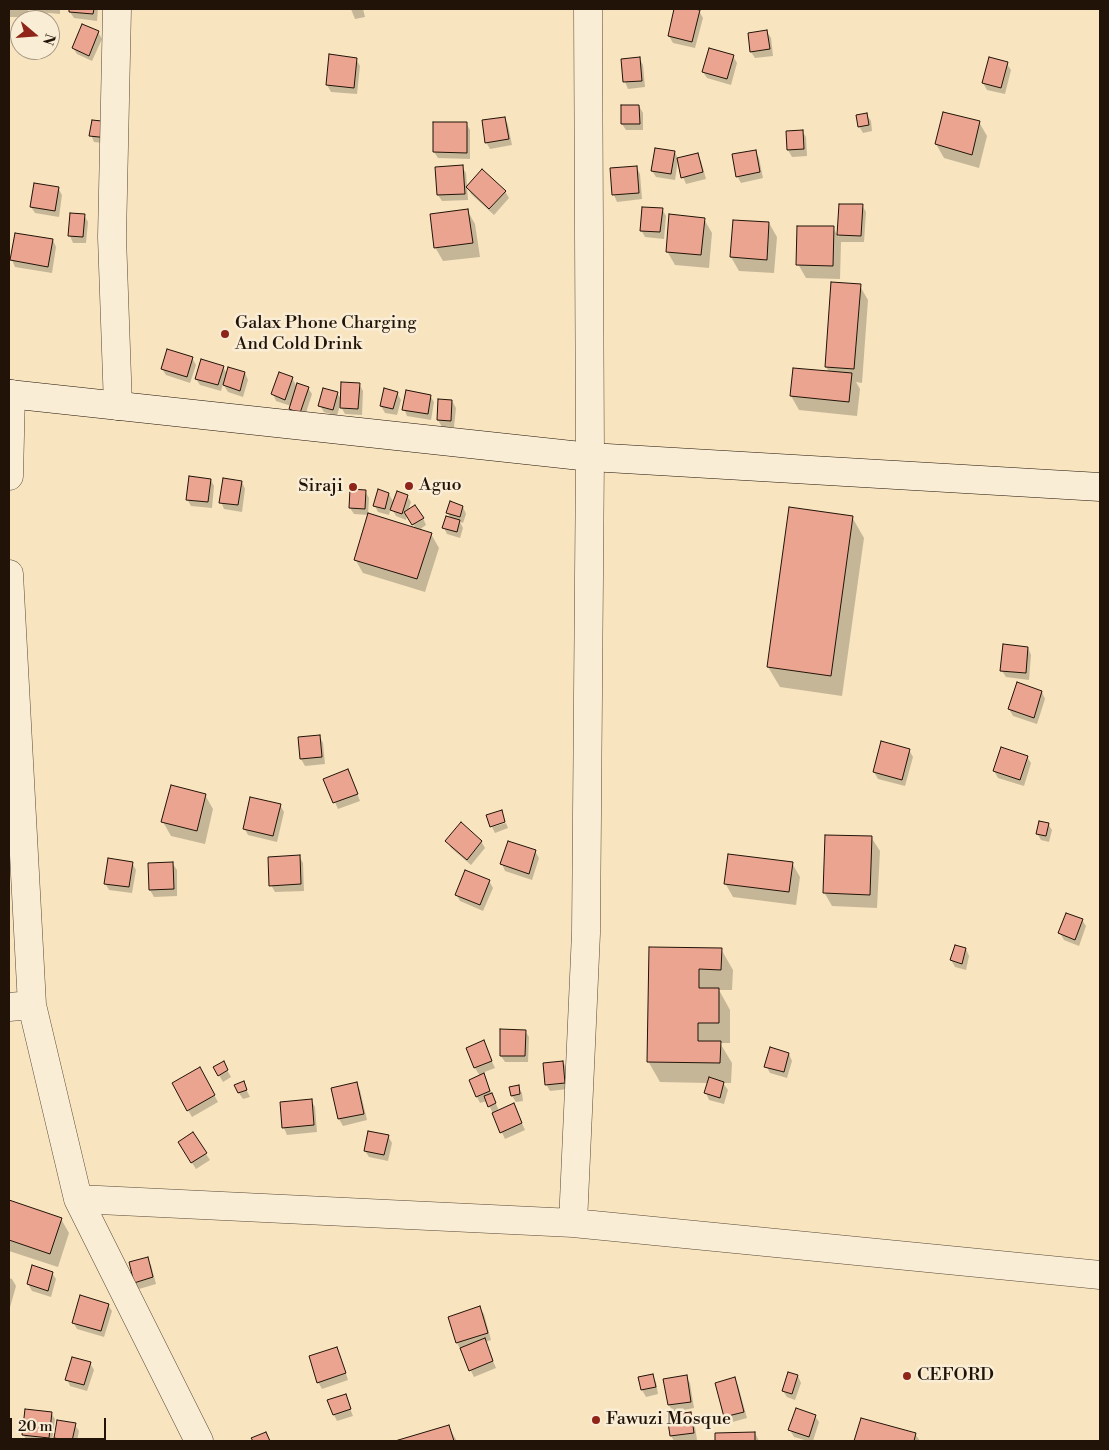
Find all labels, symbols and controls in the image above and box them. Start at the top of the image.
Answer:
north arrow [10,10,60,60]
text: N [38,31,59,47]
place label: Galax Phone Charging And Cold Drink [235,313,416,356]
marker: Galax Phone Charging And Cold Drink [219,328,231,340]
place label: Aguo [419,475,462,497]
place label: Siraji [298,476,343,498]
marker: Aguo [403,480,415,492]
marker: Siraji [347,481,359,493]
place label: CEFORD [917,1365,994,1387]
marker: CEFORD [901,1370,913,1382]
scale bar [12,1408,109,1440]
place label: Fawuzi Mosque [606,1409,731,1431]
marker: Fawuzi Mosque [590,1414,602,1426]
text: 20 m [18,1417,53,1436]

